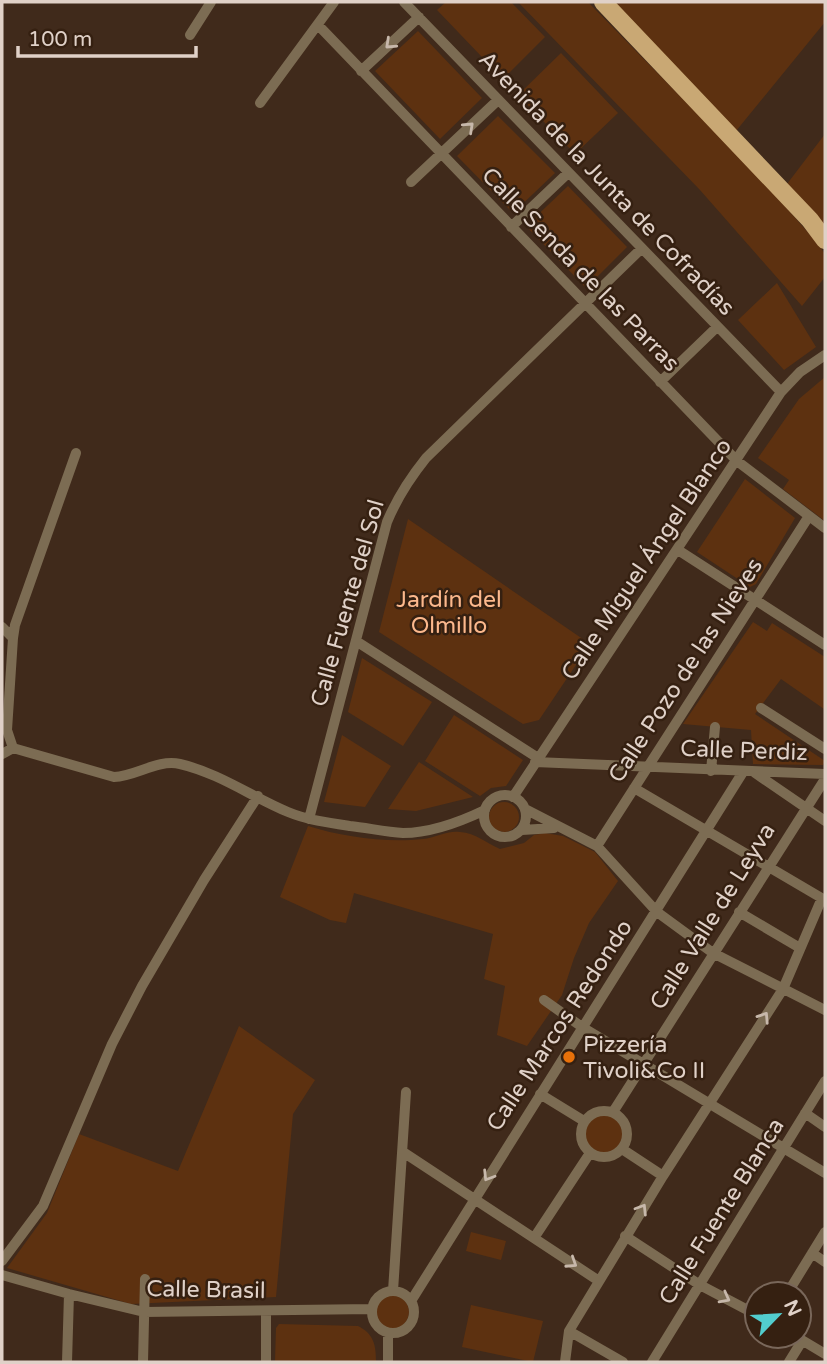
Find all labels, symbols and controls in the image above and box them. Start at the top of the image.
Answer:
scale bar [18,14,196,58]
text: 100 m [28,27,92,52]
one-way arrow [385,36,398,48]
street label: Avenida de la Junta de Cofradías [472,46,740,322]
one-way arrow [461,123,474,136]
street label: Calle Senda de las Parras [476,162,685,377]
street label: Calle Miguel Ángel Blanco [555,434,738,686]
street label: Calle Fuente del Sol [305,497,391,710]
street label: Calle Pozo de las Nieves [603,553,769,788]
park label: Jardín del Olmillo [396,586,502,640]
street label: Calle Perdiz [680,735,808,767]
street label: Calle Valle de Leyva [644,818,782,1015]
street label: Calle Marcos Redondo [481,915,639,1137]
one-way arrow [756,1012,769,1025]
place label: Pizzería Tivoli&Co II [583,1031,705,1085]
marker: Pizzería Tivoli&Co II [561,1049,577,1065]
street label: Calle Fuente Blanca [653,1113,791,1310]
one-way arrow [483,1168,496,1181]
one-way arrow [634,1204,647,1217]
one-way arrow [564,1254,577,1267]
street label: Calle Brasil [146,1275,266,1305]
north arrow [743,1280,813,1350]
one-way arrow [718,1290,730,1303]
text: N [779,1297,806,1320]

